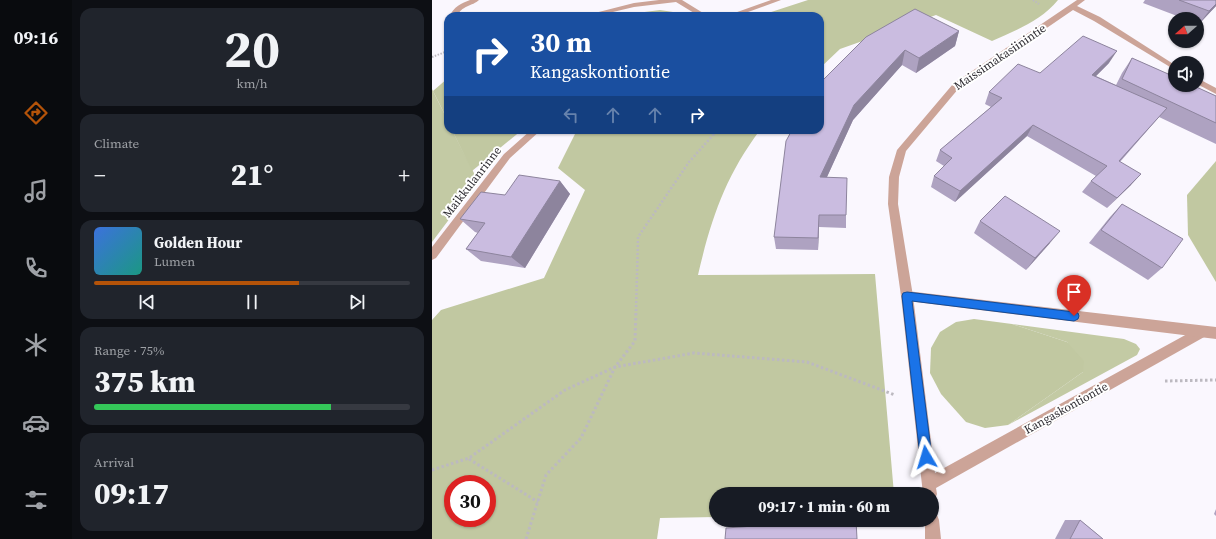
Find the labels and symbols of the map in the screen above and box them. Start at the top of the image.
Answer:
north arrow [1168,12,1204,48]
street label: Maissimakasiinintie [951,20,1049,94]
street label: Maikkulanrinne [439,143,505,221]
pin [1057,275,1091,316]
street label: Kangaskontiontie [1021,378,1111,438]
position arrow [905,436,947,478]
speed limit sign: 30 [444,475,496,527]

